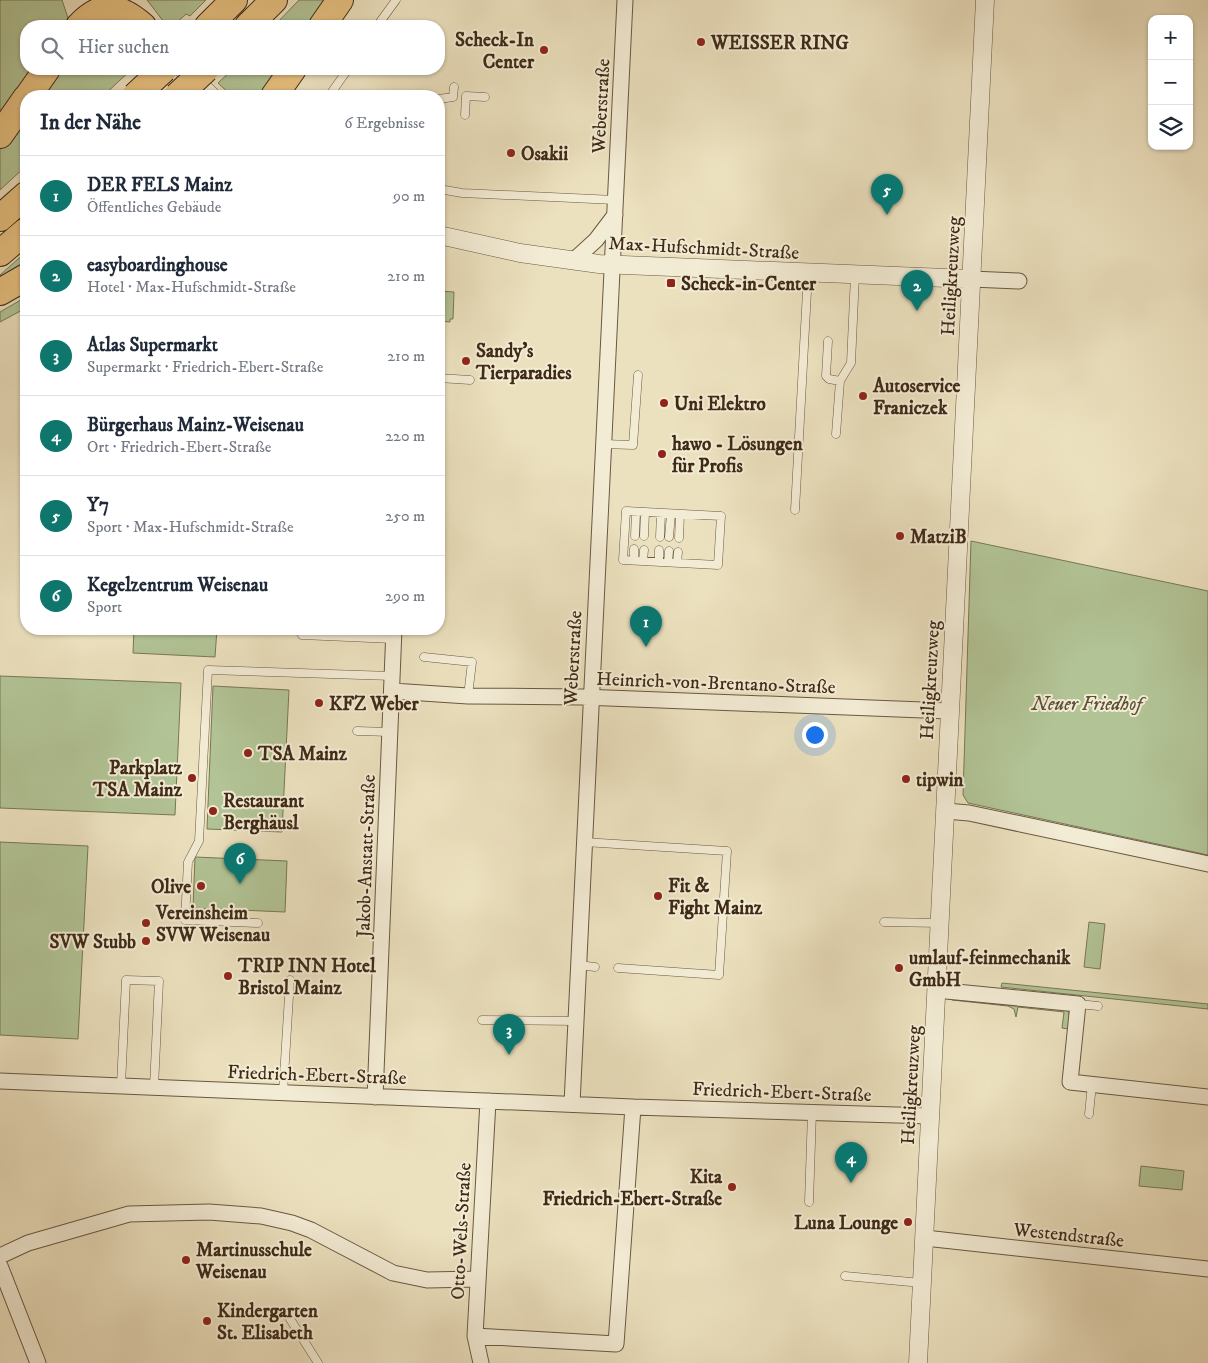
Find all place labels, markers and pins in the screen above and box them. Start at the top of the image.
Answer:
place label: Scheck-In Center [455,29,535,74]
place label: WEISSER RING [710,32,850,55]
marker: WEISSER RING [695,36,707,48]
marker: Scheck-In Center [538,44,550,56]
place label: Osakii [521,143,568,166]
marker: Osakii [505,147,517,159]
pin: 5 [871,174,903,215]
pin: 2 [901,270,933,311]
place label: Scheck-in-Center [681,273,817,296]
marker: Scheck-in-Center [665,277,677,289]
place label: Sandy's Tierparadies [475,340,572,385]
marker: Sandy's Tierparadies [460,355,472,367]
place label: Autoservice Franiczek [872,375,961,420]
marker: Autoservice Franiczek [857,390,869,402]
place label: Uni Elektro [674,393,766,416]
marker: Uni Elektro [658,397,670,409]
place label: hawo - Lösungen für Profis [671,433,804,478]
marker: hawo - Lösungen für Profis [656,448,668,460]
place label: MatziB [910,526,967,549]
marker: MatziB [894,530,906,542]
pin: 1 [630,606,662,647]
place label: KFZ Weber [329,693,419,716]
marker: KFZ Weber [313,697,325,709]
place label: TSA Mainz [257,743,348,766]
marker: TSA Mainz [242,747,254,759]
place label: Parkplatz TSA Mainz [92,757,183,802]
place label: tipwin [916,769,965,792]
marker: Parkplatz TSA Mainz [186,772,198,784]
marker: tipwin [900,773,912,785]
place label: Restaurant Berghäusl [223,790,305,835]
marker: Restaurant Berghäusl [207,805,219,817]
pin: 6 [224,843,256,884]
place label: Fit & Fight Mainz [668,875,763,920]
place label: Olive [151,876,191,899]
marker: Olive [195,880,207,892]
marker: Fit & Fight Mainz [652,890,664,902]
place label: Vereinsheim SVW Weisenau [155,902,270,947]
marker: Vereinsheim SVW Weisenau [140,917,152,929]
place label: SVW Stubb [50,931,136,954]
marker: SVW Stubb [140,935,152,947]
place label: umlauf-feinmechanik GmbH [909,947,1071,992]
place label: TRIP INN Hotel Bristol Mainz [237,955,376,1000]
marker: umlauf-feinmechanik GmbH [893,962,905,974]
marker: TRIP INN Hotel Bristol Mainz [222,970,234,982]
pin: 3 [493,1014,525,1055]
pin: 4 [835,1142,867,1183]
place label: Kita Friedrich-Ebert-Straße [543,1166,723,1211]
marker: Kita Friedrich-Ebert-Straße [726,1181,738,1193]
place label: Luna Lounge [794,1212,898,1235]
marker: Luna Lounge [902,1216,914,1228]
place label: Martinusschule Weisenau [195,1239,312,1284]
marker: Martinusschule Weisenau [180,1254,192,1266]
place label: Kindergarten St. Elisabeth [217,1300,319,1345]
marker: Kindergarten St. Elisabeth [201,1315,213,1327]

